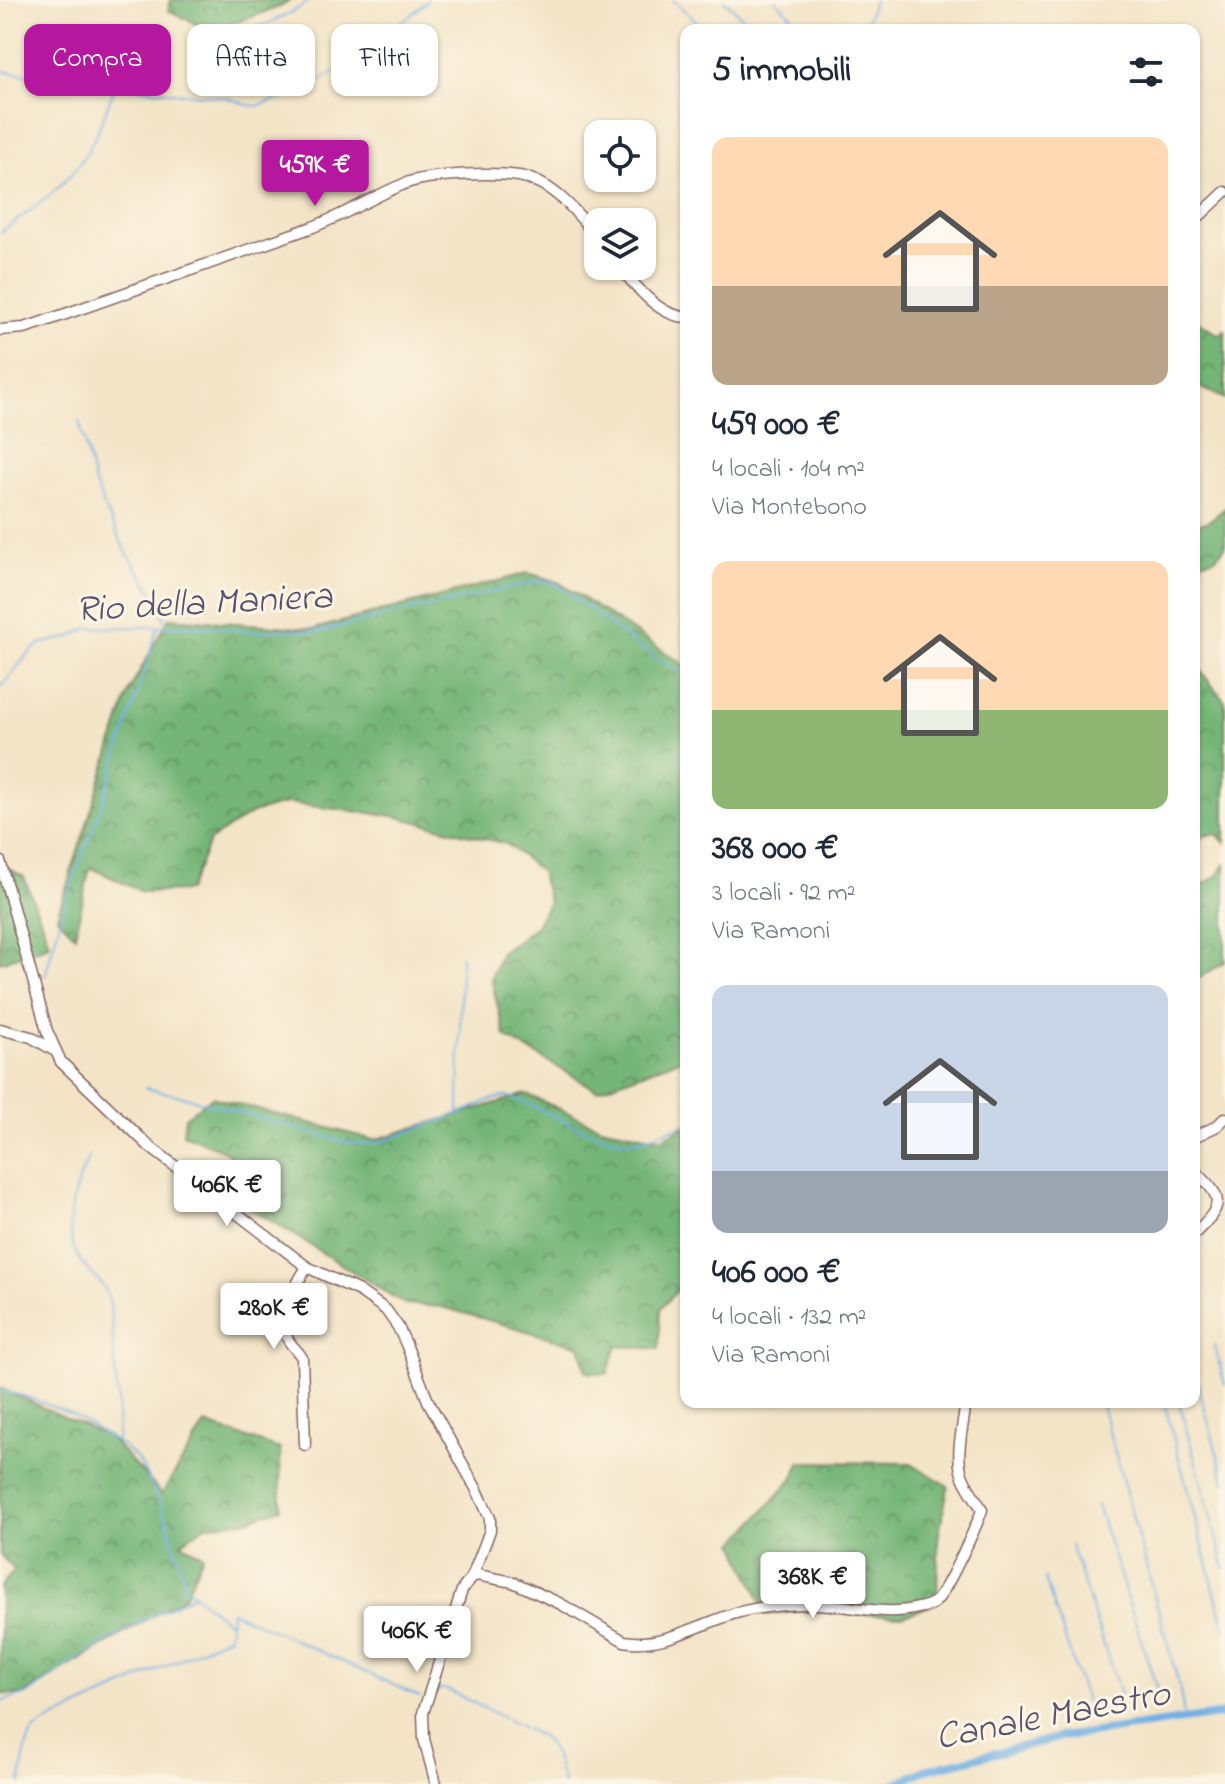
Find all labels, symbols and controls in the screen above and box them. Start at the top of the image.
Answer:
chip: Compra [24,24,171,96]
chip: Affitta [187,24,315,96]
chip: Filtri [331,24,438,96]
text: 5 immobili [712,47,851,97]
icon: filters [1124,50,1168,94]
map controls [584,120,656,280]
button: locate [584,120,656,192]
pin: 459K € [250,140,380,208]
text: 459K € [280,147,350,185]
icon: home [868,189,1012,333]
button: layers [584,208,656,280]
text: 459 000 € [712,401,840,451]
text: 4 locali · 104 m² [712,451,865,489]
text: Via Montebono [712,489,867,527]
water label: Rio della Maniera [74,570,334,640]
icon: home [868,613,1012,757]
text: 368 000 € [712,825,839,875]
text: 3 locali · 92 m² [712,875,855,913]
text: Via Ramoni [712,913,830,951]
icon: home [868,1037,1012,1181]
pin: 406K € [162,1160,292,1228]
text: 406K € [192,1167,262,1205]
text: 406 000 € [712,1249,840,1299]
pin: 280K € [209,1283,339,1351]
text: 280K € [238,1290,310,1328]
text: 4 locali · 132 m² [712,1299,867,1337]
text: Via Ramoni [712,1337,830,1375]
pin: 368K € [748,1552,878,1620]
text: 368K € [778,1559,848,1597]
pin: 406K € [352,1606,482,1674]
text: 406K € [382,1613,452,1651]
water label: Canale Maestro [931,1667,1176,1767]

